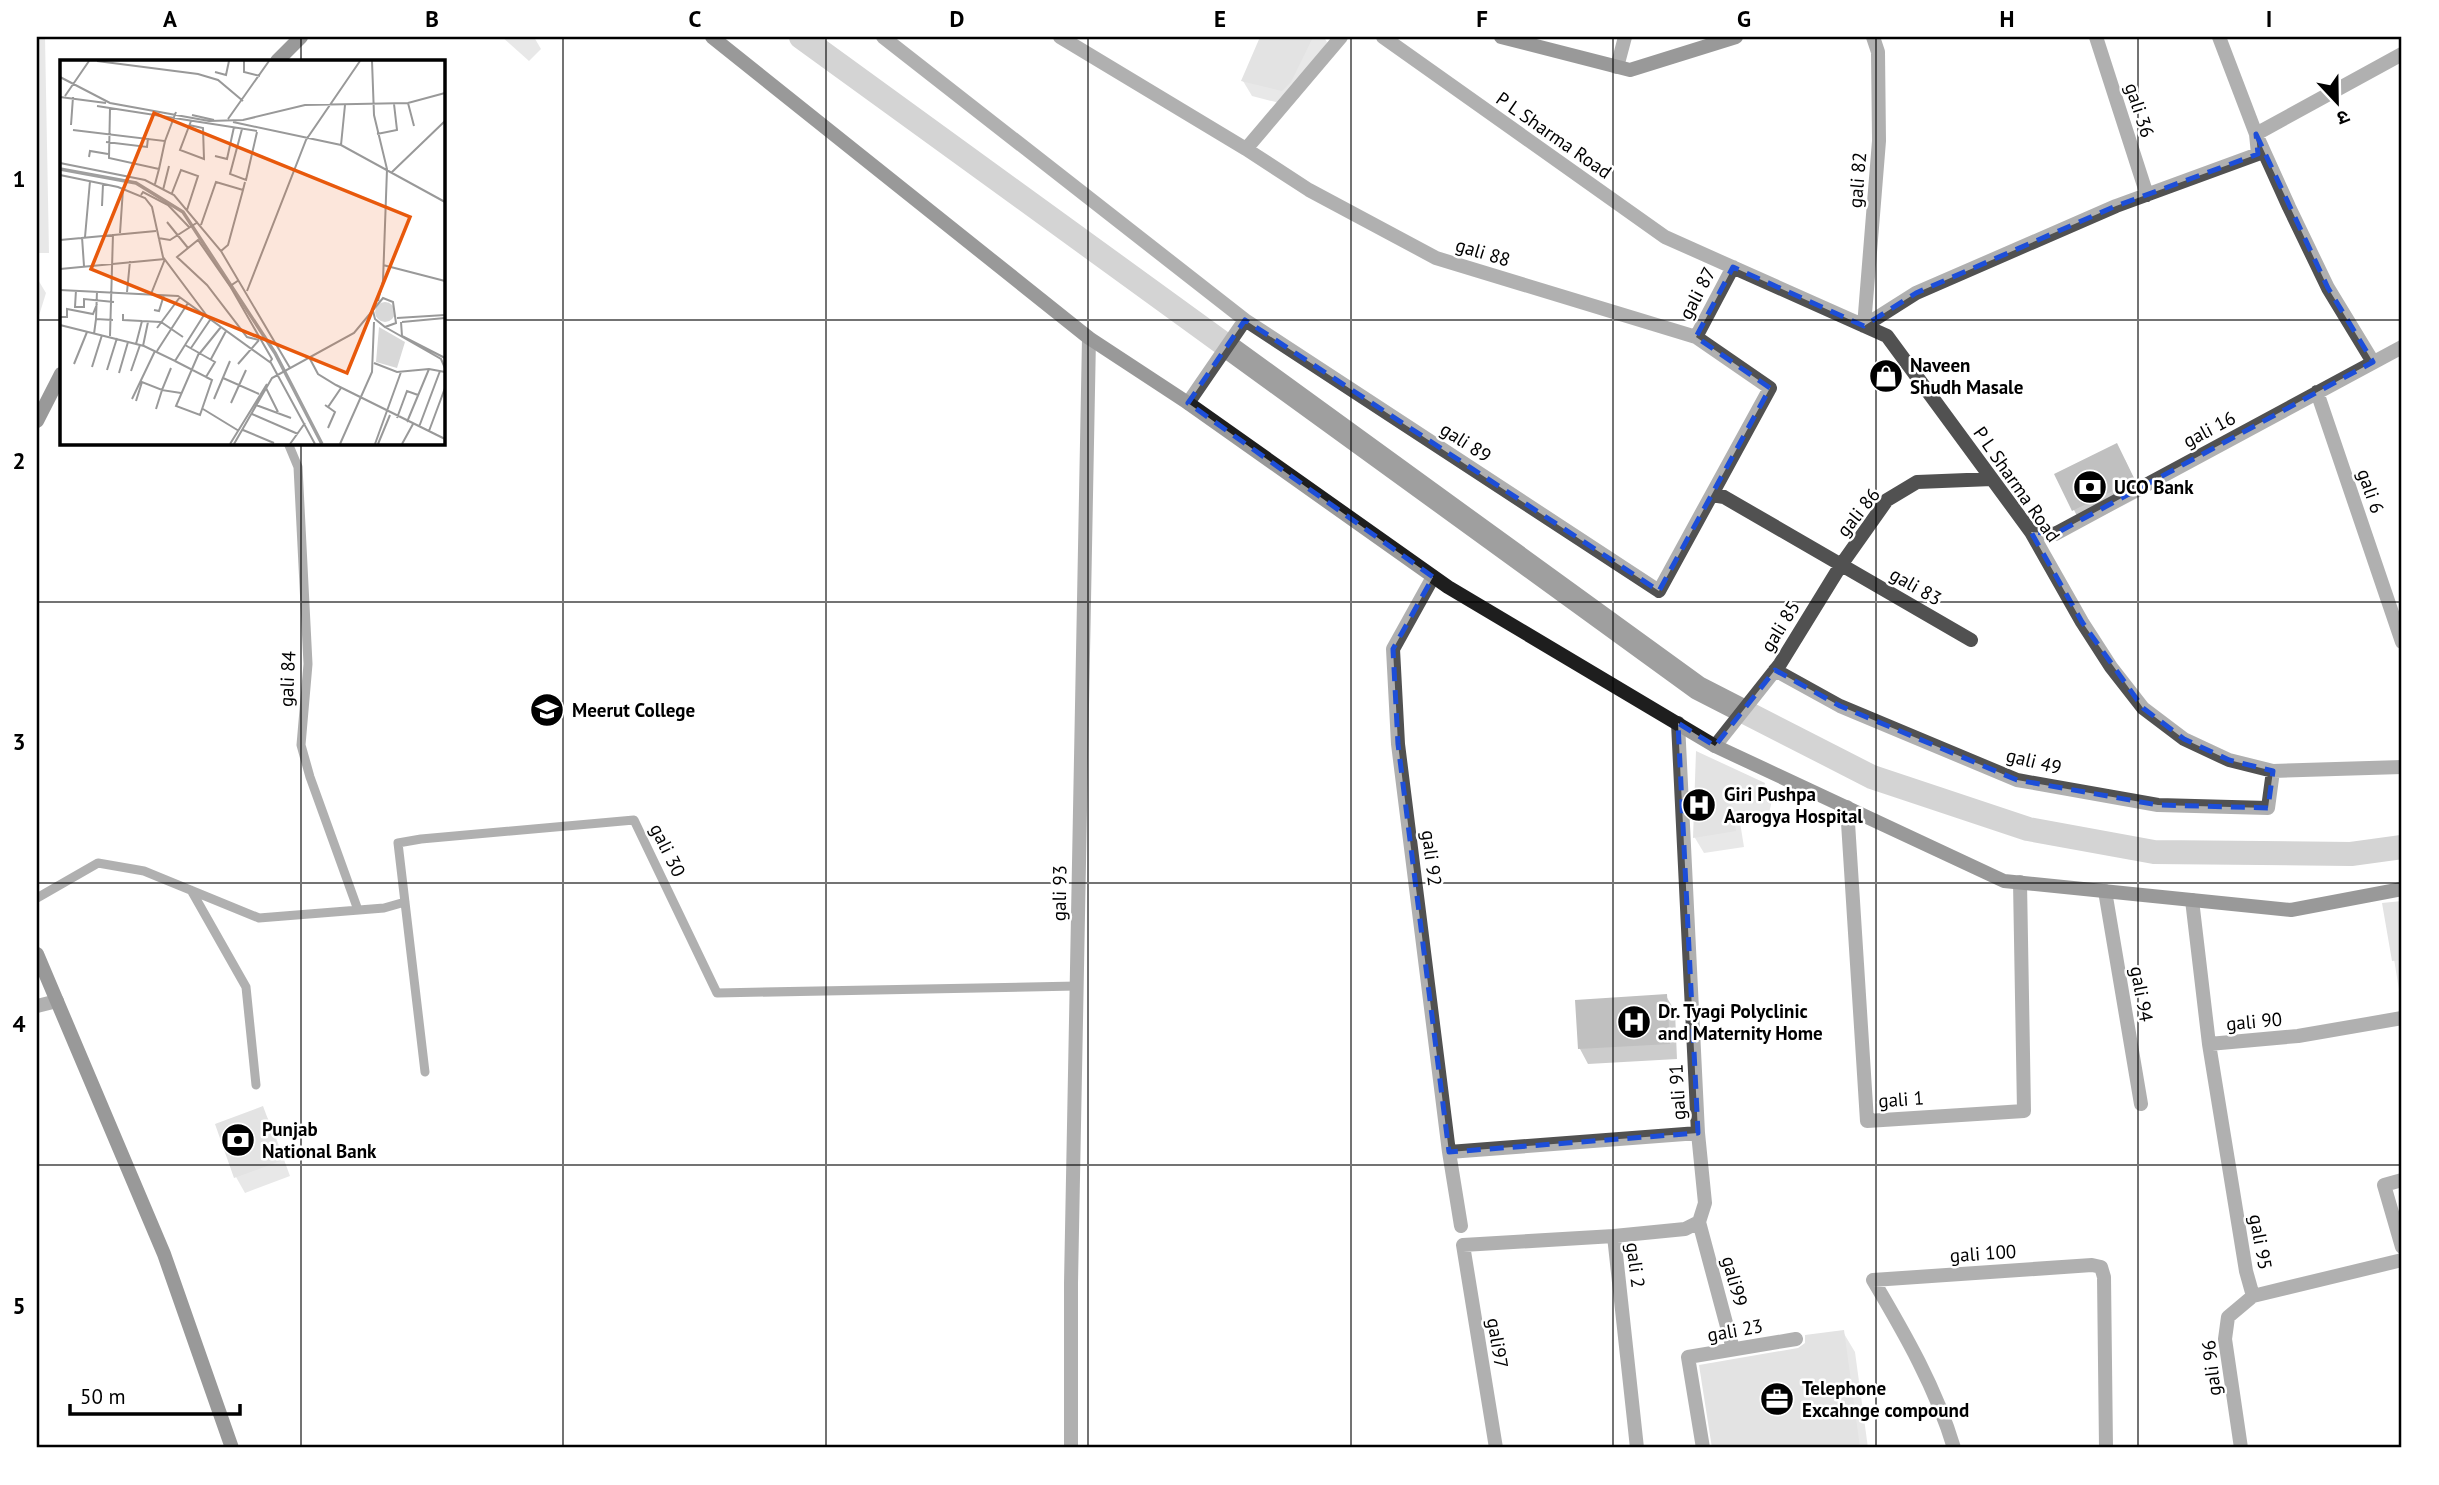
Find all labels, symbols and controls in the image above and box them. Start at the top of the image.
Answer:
text: A [163,4,177,33]
text: B [425,4,439,33]
text: C [689,4,702,33]
text: D [950,4,964,33]
text: E [1214,4,1226,33]
text: F [1476,4,1488,33]
text: G [1737,4,1751,33]
text: H [2000,4,2014,33]
text: I [2266,4,2272,33]
inset map [60,60,444,444]
north arrow [2302,66,2372,136]
street label: gali 36 [2120,80,2160,140]
street label: P L Sharma Road [1492,86,1616,184]
text: उ [2333,105,2353,131]
street label: gali 82 [1843,151,1871,209]
text: 1 [12,164,26,193]
street label: gali 88 [1453,232,1513,272]
street label: gali 87 [1673,263,1721,323]
place label: Naveen Shudh Masale [1910,353,2023,399]
shop icon: Naveen Shudh Masale [1867,357,1905,395]
street label: gali 16 [2179,405,2239,453]
street label: gali 89 [1436,417,1496,467]
street label: P L Sharma Road [1968,422,2066,546]
text: 2 [12,446,26,475]
street label: gali 6 [2352,465,2390,517]
bank icon: UCO Bank [2071,468,2109,506]
place label: UCO Bank [2114,475,2194,499]
street label: gali 86 [1831,483,1885,541]
street label: gali 83 [1886,562,1946,610]
street label: gali 85 [1755,596,1805,656]
street label: gali 84 [274,650,300,708]
school or university icon: Meerut College [528,691,566,729]
place label: Meerut College [572,698,695,722]
text: 3 [12,727,26,756]
street label: gali 49 [2004,743,2064,779]
place label: Giri Pushpa Aarogya Hospital [1724,782,1863,828]
hospital icon: Giri Pushpa Aarogya Hospital [1680,786,1718,824]
street label: gali 30 [645,820,691,880]
street label: gali 92 [1417,829,1447,887]
street label: gali 93 [1047,865,1071,921]
street label: gali 94 [2125,964,2159,1024]
place label: Dr. Tyagi Polyclinic and Maternity Home [1658,999,1823,1045]
hospital icon: Dr. Tyagi Polyclinic and Maternity Home [1615,1003,1653,1041]
street label: gali 90 [2225,1007,2283,1035]
text: 4 [12,1009,26,1038]
street label: gali 91 [1664,1063,1690,1121]
street label: gali 1 [1877,1085,1925,1113]
place label: Punjab National Bank [262,1117,377,1163]
bank icon: Punjab National Bank [219,1121,257,1159]
street label: gali 95 [2244,1212,2278,1272]
street label: gali 100 [1949,1239,2017,1267]
street label: gali 2 [1621,1241,1651,1289]
street label: gali99 [1717,1253,1753,1309]
text: 5 [12,1291,26,1320]
street label: gali 23 [1705,1313,1765,1347]
street label: gali97 [1482,1316,1514,1370]
street label: gali 96 [2196,1339,2226,1397]
scale bar [70,1373,240,1417]
place label: Telephone Excahnge compound [1802,1376,1969,1422]
office icon: Telephone Excahnge compound [1758,1380,1796,1418]
text: 50 m [80,1383,126,1410]

